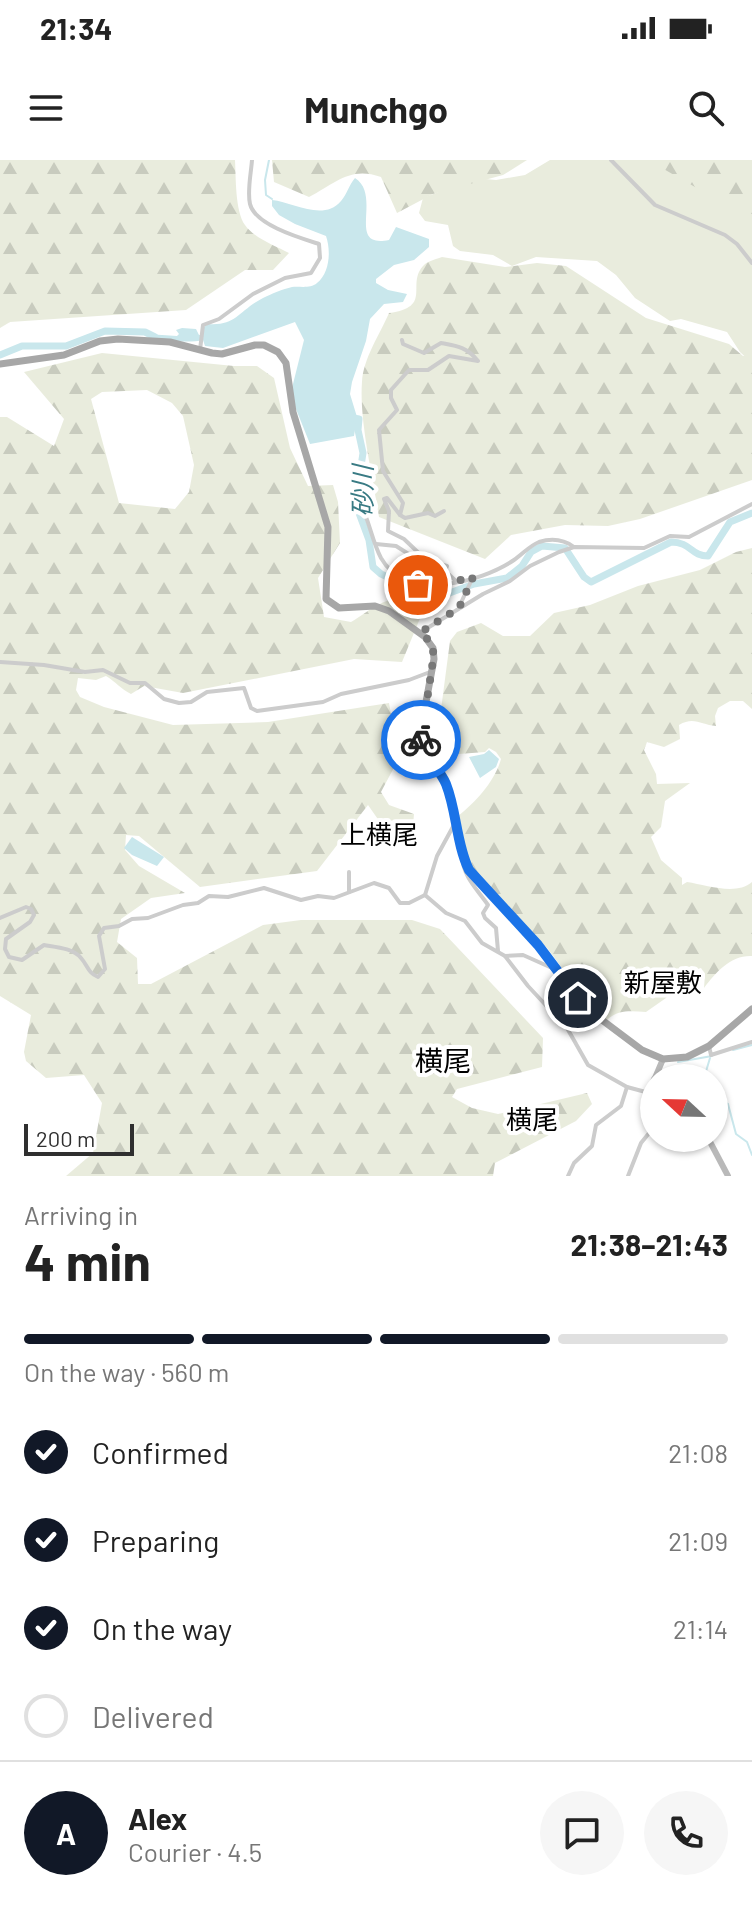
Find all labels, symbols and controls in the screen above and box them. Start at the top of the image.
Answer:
text: 21:34 [40,10,113,46]
icon: menu [24,86,68,130]
icon: search [684,86,728,130]
text: Munchgo [304,87,448,130]
water label: 砂川 [346,462,377,517]
pin [384,551,452,619]
icon: bag [396,563,440,607]
courier [381,700,461,780]
icon: bike [399,718,443,762]
district label: 上横尾 [340,818,418,849]
pin [544,964,612,1032]
district label: 新屋敷 [624,966,702,997]
icon: home [556,976,600,1020]
district label: 横尾 [415,1043,471,1077]
north arrow [640,1064,728,1152]
map controls [640,1064,728,1152]
district label: 横尾 [506,1103,558,1134]
scale bar [24,1120,134,1156]
text: 200 m [36,1125,95,1151]
text: Arriving in [24,1199,138,1230]
text: 21:38–21:43 [571,1226,728,1262]
text: 4 min [24,1229,151,1291]
text: On the way · 560 m [24,1356,229,1387]
icon: check [24,1430,68,1474]
text: Confirmed [92,1434,229,1470]
text: 21:08 [668,1437,728,1468]
icon: check [24,1518,68,1562]
text: Preparing [92,1522,219,1558]
text: 21:09 [668,1525,728,1556]
icon: check [24,1606,68,1650]
text: On the way [92,1610,232,1646]
text: 21:14 [673,1613,728,1644]
text: Delivered [92,1698,214,1734]
button: chat [540,1791,624,1875]
button: phone [644,1791,728,1875]
text: Alex [128,1800,187,1836]
text: A [56,1815,76,1851]
text: Courier · 4.5 [128,1836,262,1867]

